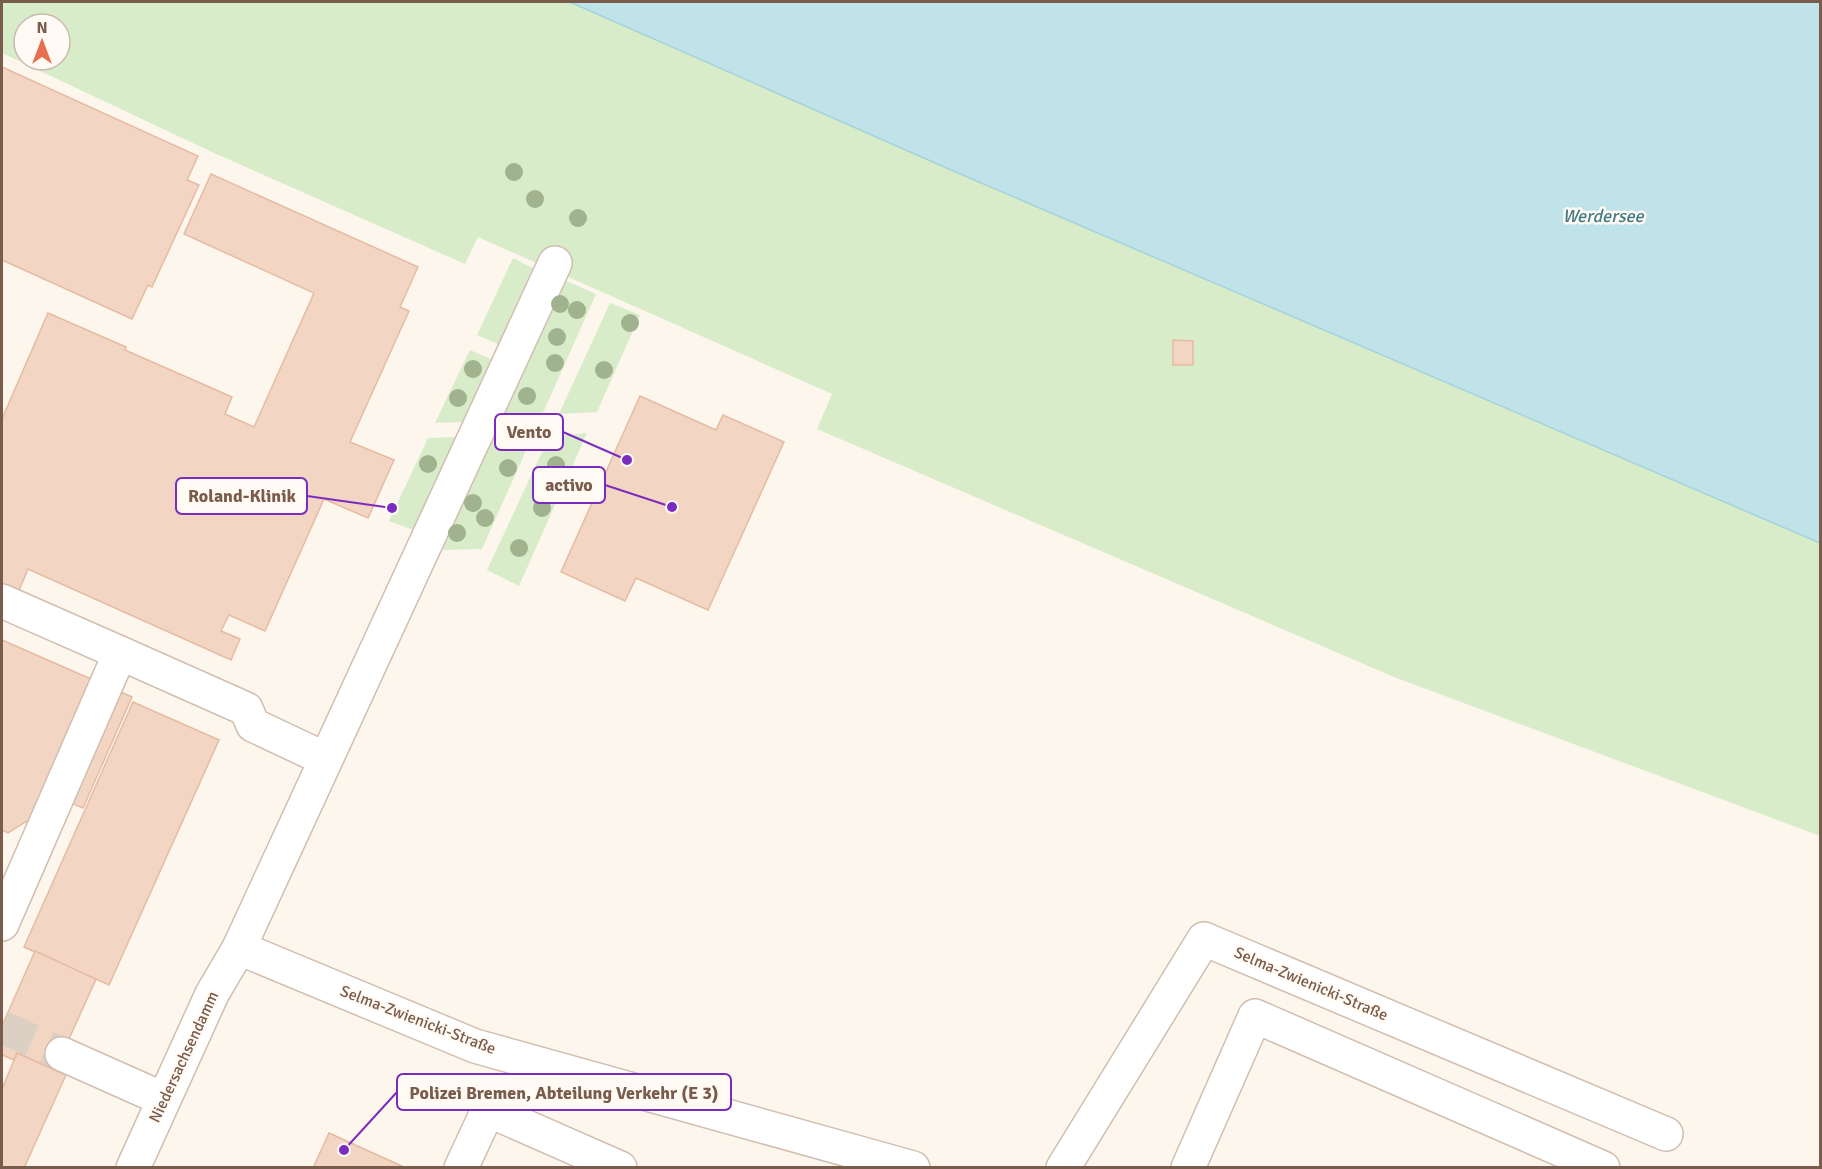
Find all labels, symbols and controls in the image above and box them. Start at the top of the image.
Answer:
north arrow [12,12,72,72]
text: N [36,18,48,38]
water label: Werdersee [1562,205,1645,227]
callout: Vento [495,414,563,450]
text: Vento [507,421,551,443]
callout: activo [533,467,605,503]
text: activo [545,474,593,496]
callout: Roland-Klinik [176,478,307,514]
text: Roland-Klinik [188,485,297,507]
street label: Selma-Zwienicki-Straße [1231,943,1391,1025]
street label: Selma-Zwienicki-Straße [337,981,499,1059]
street label: Niedersachsendamm [145,988,223,1126]
callout: Polizei Bremen, Abteilung Verkehr (E 3) [397,1074,731,1110]
text: Polizei Bremen, Abteilung Verkehr (E 3) [409,1082,719,1104]

